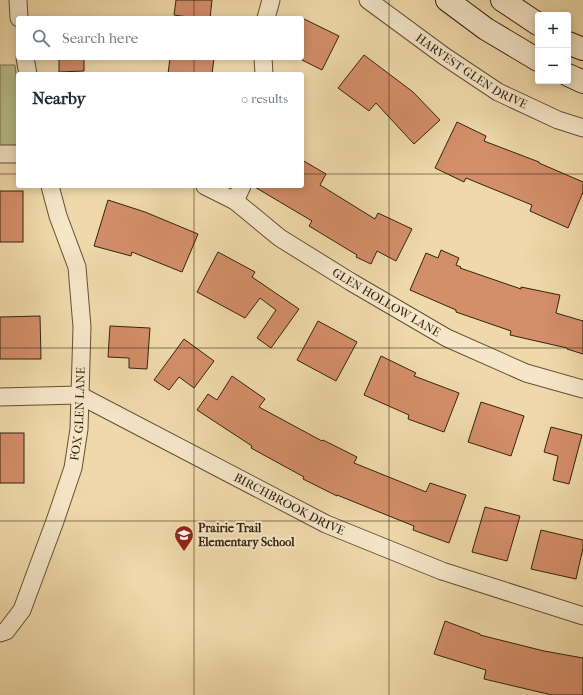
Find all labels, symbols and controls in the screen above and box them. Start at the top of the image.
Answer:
map controls [535,12,571,84]
button: + [535,12,571,48]
search box [16,16,304,60]
icon: search [30,27,52,49]
text: Search here [62,29,138,47]
street label: HARVEST GLEN DRIVE [413,31,530,112]
button: − [535,48,571,84]
text: Nearby [32,88,86,108]
text: 0 results [241,91,288,106]
street label: GLEN HOLLOW LANE [330,265,443,340]
street label: FOX GLEN LANE [67,367,88,462]
street label: BIRCHBROOK DRIVE [232,470,347,538]
place label: Prairie Trail Elementary School [198,521,295,550]
school or university icon: Prairie Trail Elementary School [173,524,195,552]

